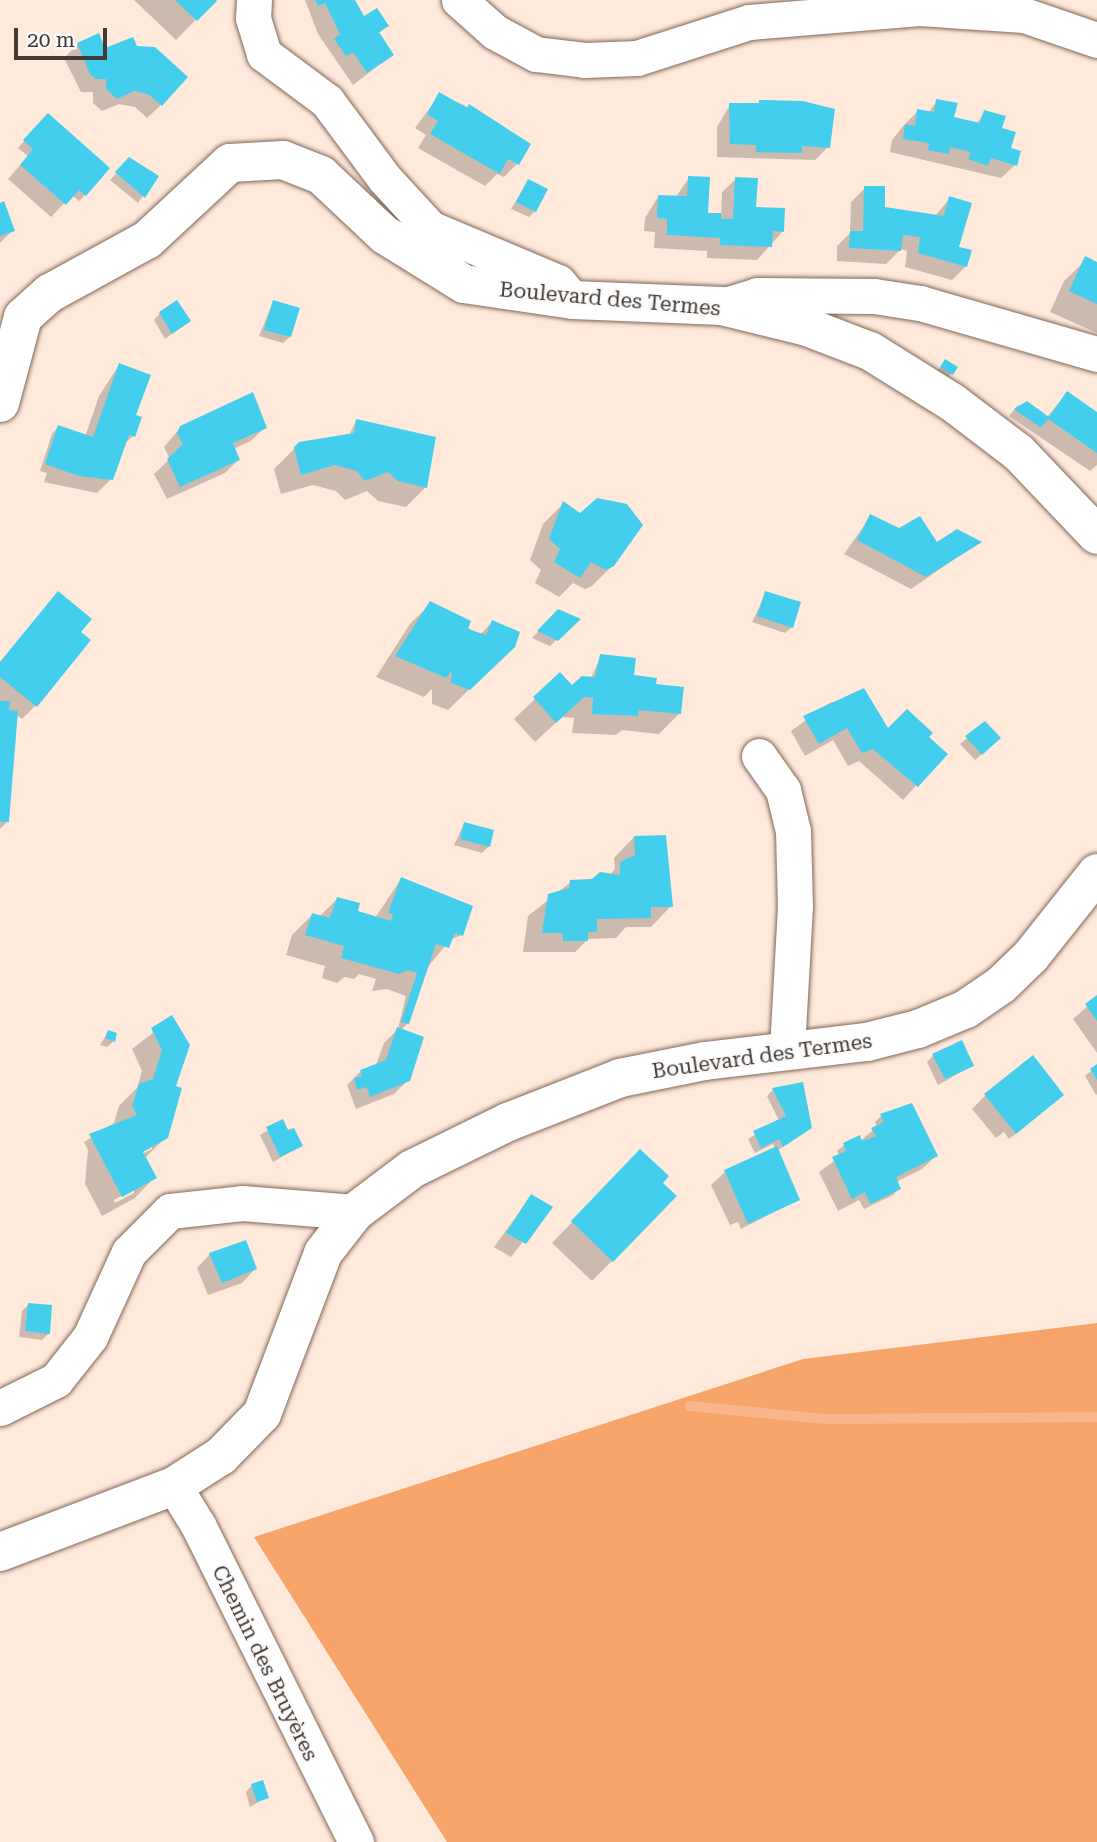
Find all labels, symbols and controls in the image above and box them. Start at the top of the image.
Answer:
scale bar [18,14,110,58]
text: 20 m [27,28,75,52]
street label: Boulevard des Termes [498,277,722,321]
street label: Boulevard des Termes [650,1028,874,1084]
street label: Chemin des Bruyères [207,1561,323,1765]

